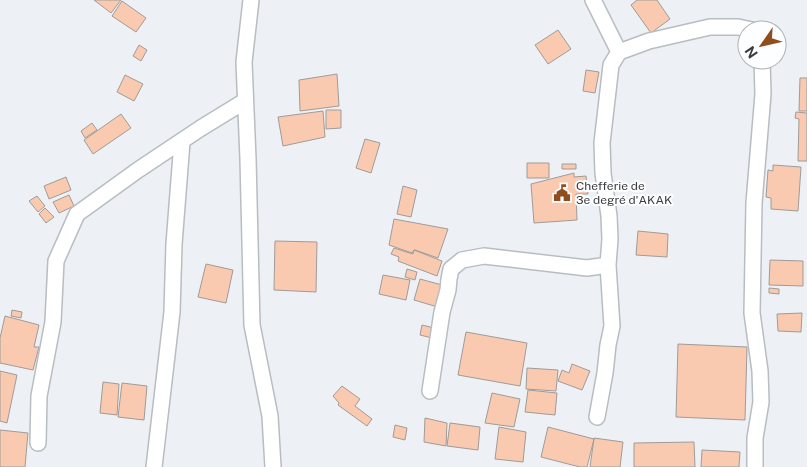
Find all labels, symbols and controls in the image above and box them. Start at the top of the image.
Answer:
north arrow [737,20,787,70]
text: N [742,43,761,61]
place label: Chefferie de 3e degré d'AKAK [576,179,672,207]
public building icon: Chefferie de 3e degré d'AKAK [552,183,572,203]

